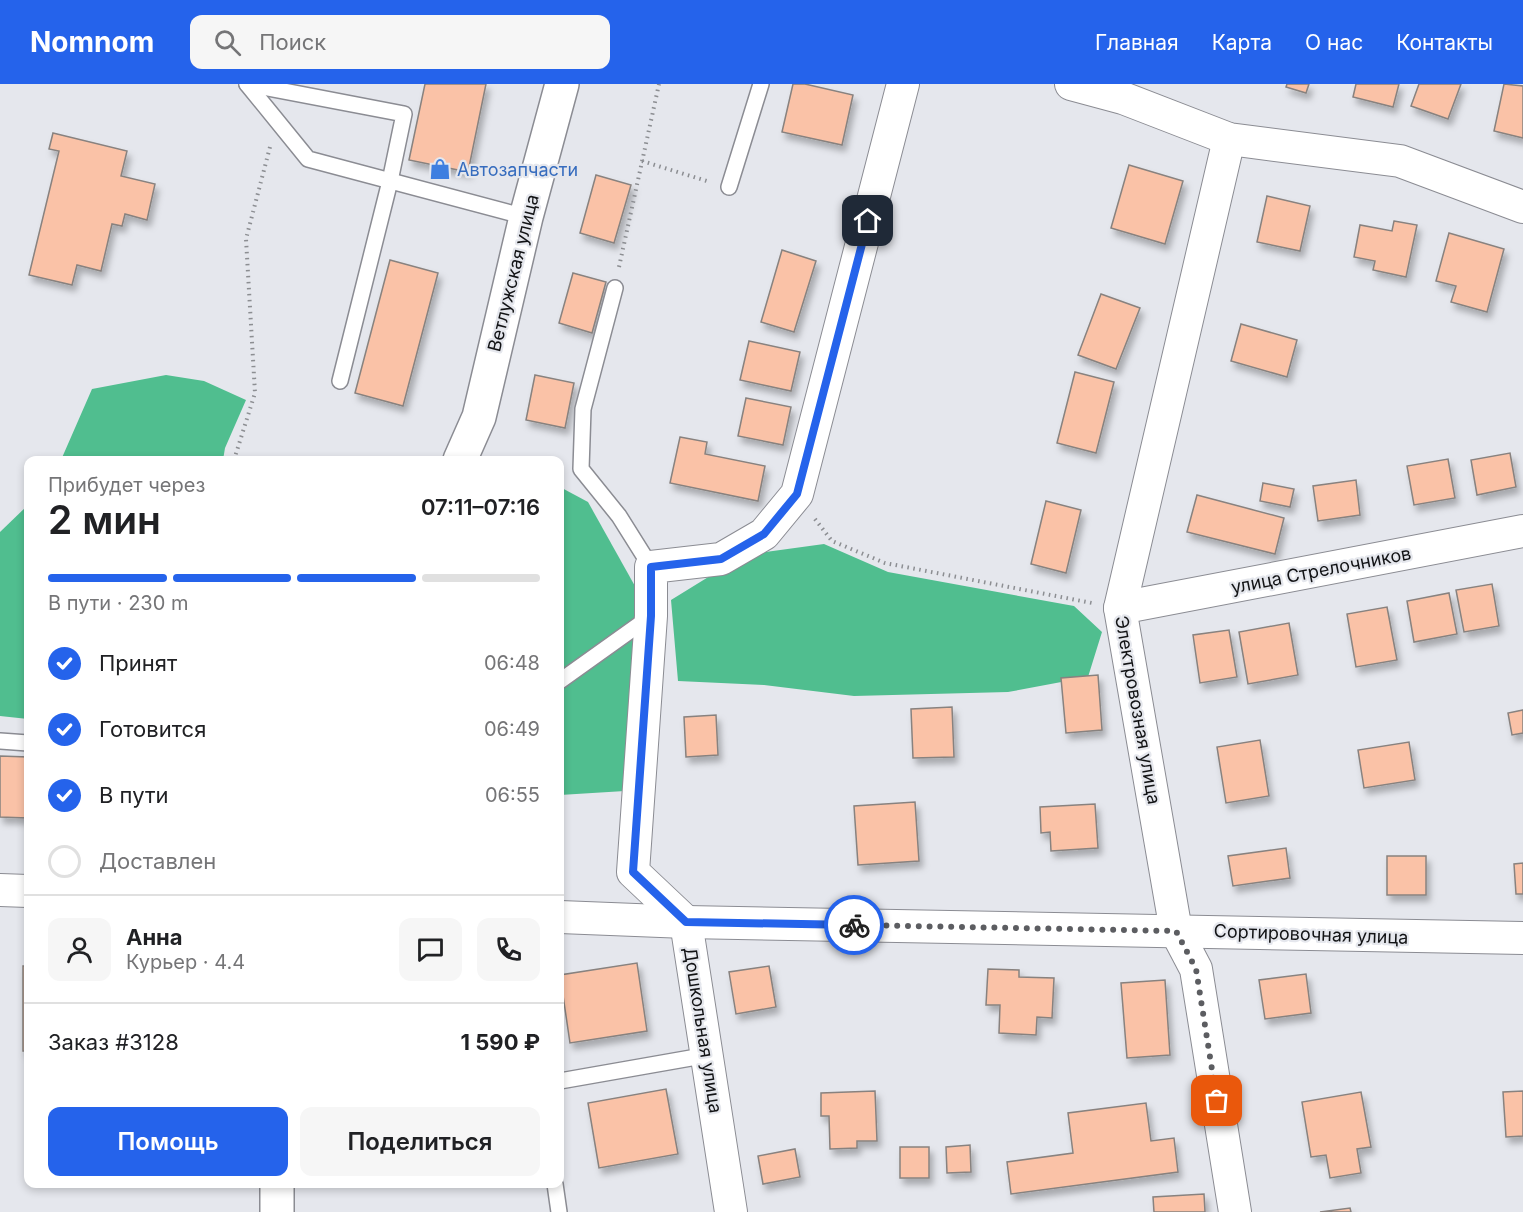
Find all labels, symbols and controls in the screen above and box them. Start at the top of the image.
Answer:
search box [190,15,610,69]
text: Nomnom [30,25,154,59]
icon: search [211,26,244,59]
text: Поиск [259,29,326,55]
text: Главная [1095,30,1179,55]
text: Карта [1212,30,1272,55]
text: О нас [1305,30,1363,55]
text: Контакты [1396,30,1493,55]
shop icon: Автозапчасти [428,157,452,181]
place label: Автозапчасти [457,159,578,180]
street label: Ветлужская улица [483,192,543,354]
pin [842,195,893,246]
icon: home [851,204,884,237]
text: Прибудет через [48,473,205,497]
text: 07:11–07:16 [421,494,540,520]
text: 2 мин [48,496,161,543]
street label: улица Стрелочников [1229,542,1413,598]
text: В пути · 230 m [48,591,189,615]
street label: Электровозная улица [1111,614,1165,806]
icon: check [48,647,81,680]
text: Принят [99,650,177,676]
text: 06:48 [484,651,540,675]
icon: check [48,713,81,746]
text: Готовится [99,716,206,742]
text: 06:49 [484,717,540,741]
icon: check [48,779,81,812]
text: В пути [99,782,168,808]
text: 06:55 [485,783,540,807]
text: Доставлен [99,848,216,874]
courier [824,895,884,955]
icon: bike [838,909,871,942]
button: person [48,918,111,981]
button: chat [399,918,462,981]
button: phone [477,918,540,981]
street label: Сортировочная улица [1213,920,1409,948]
text: Анна [126,924,183,950]
street label: Дошкольная улица [680,945,726,1115]
text: Курьер · 4.4 [126,950,245,974]
text: Заказ #3128 [48,1029,179,1055]
text: 1 590 ₽ [461,1029,540,1055]
pin [1191,1075,1242,1126]
icon: bag [1200,1084,1233,1117]
button: Помощь [48,1107,288,1176]
button: Поделиться [300,1107,540,1176]

